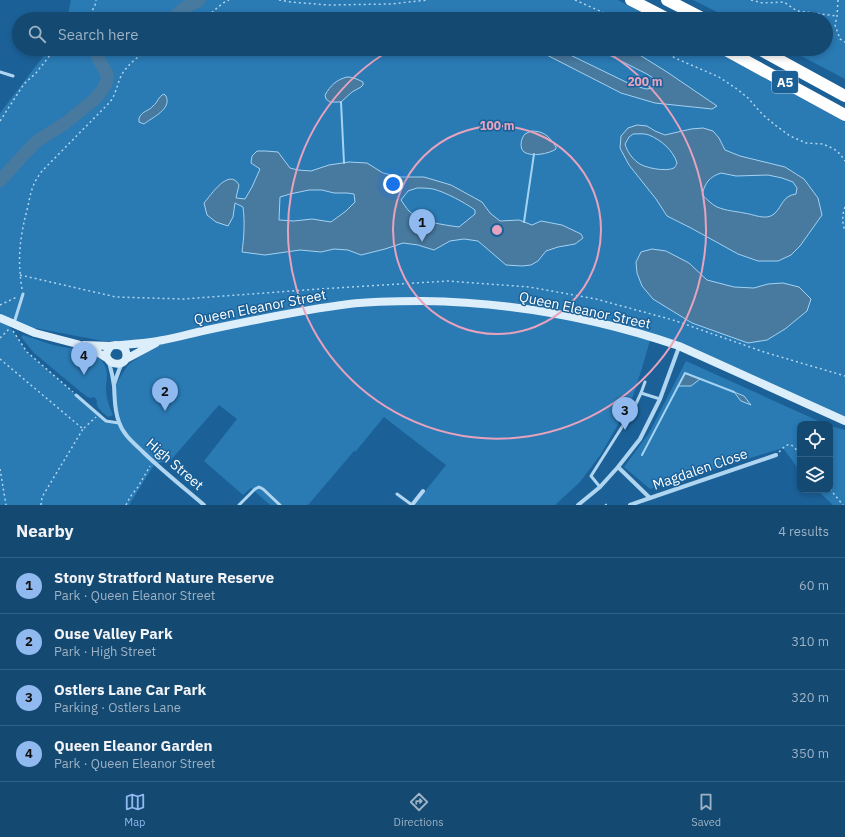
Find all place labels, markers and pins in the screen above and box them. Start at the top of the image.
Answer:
pin: 1 [409,209,435,242]
centre of rings [490,223,504,237]
pin: 4 [71,342,97,375]
pin: 2 [152,378,178,411]
pin: 3 [612,397,638,430]

